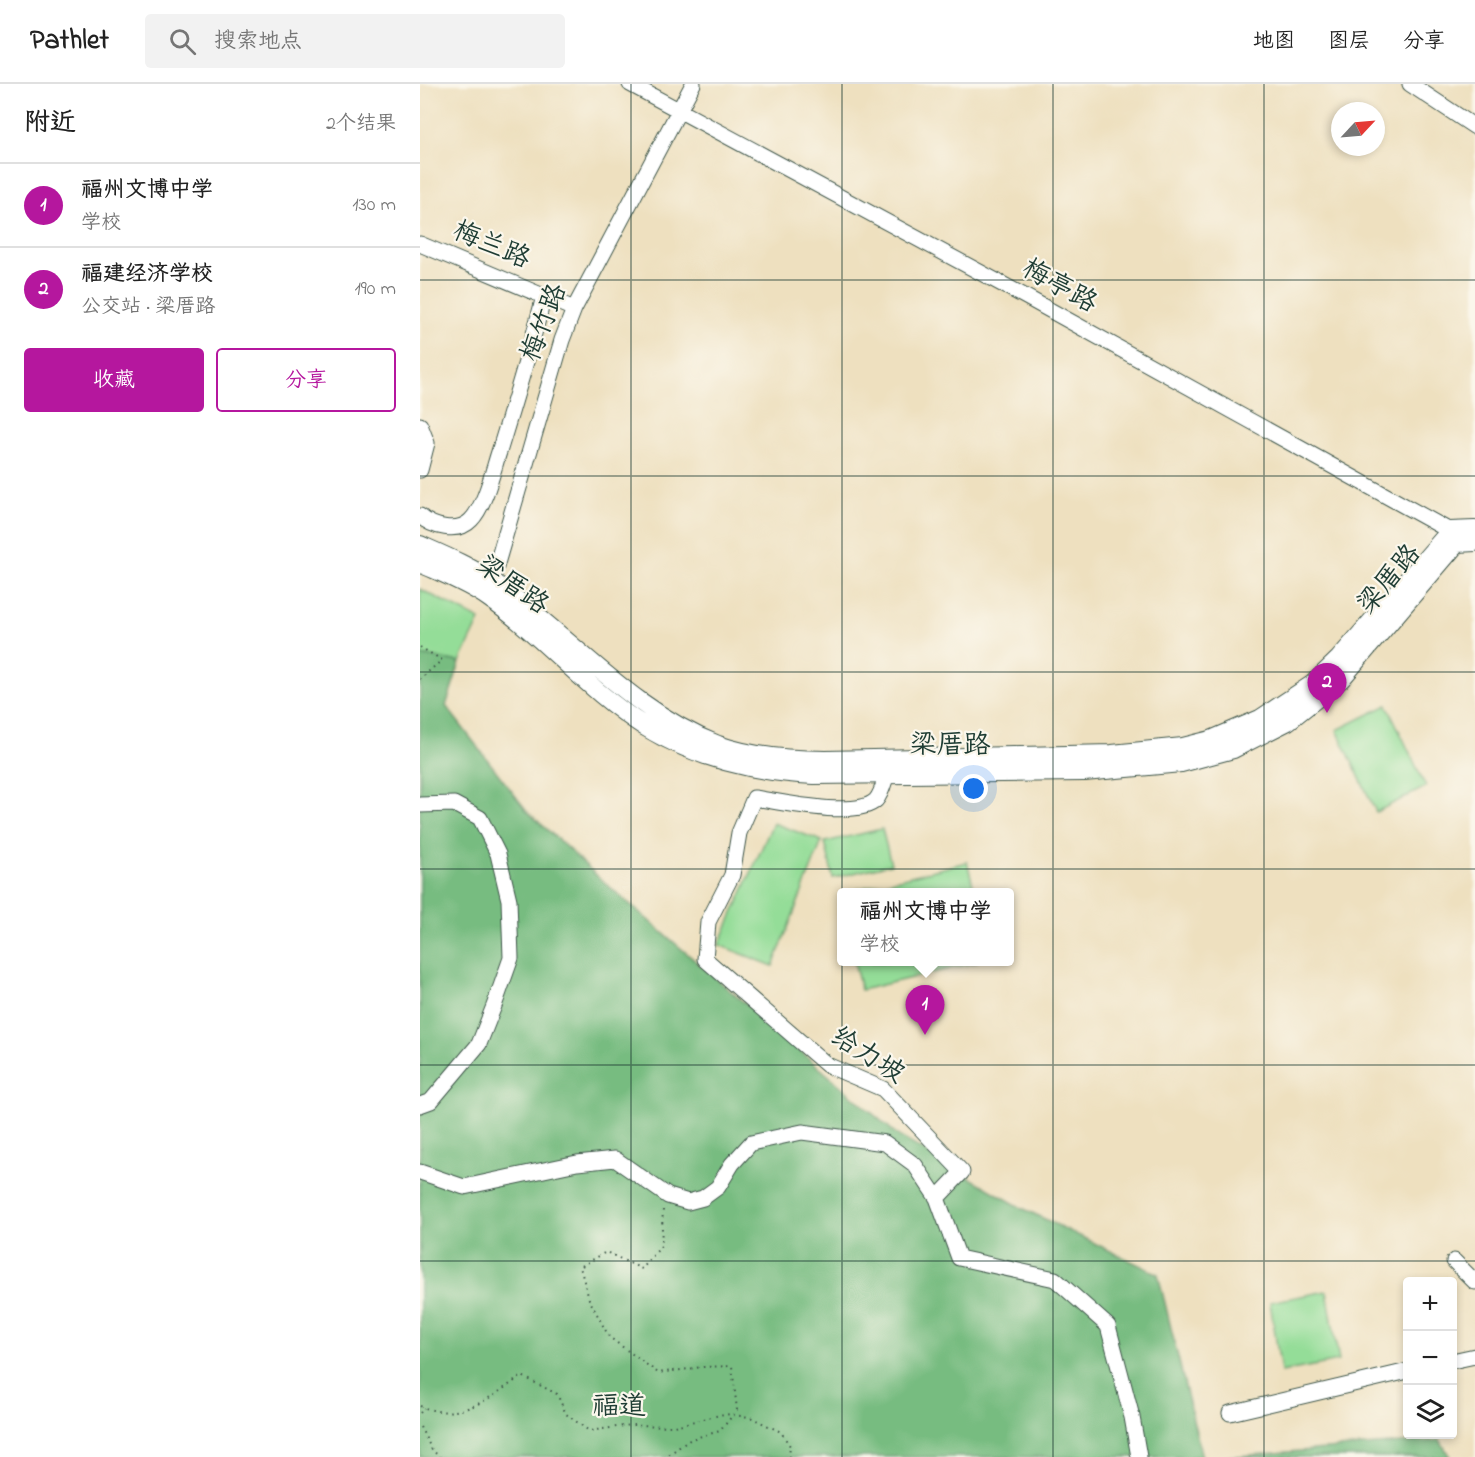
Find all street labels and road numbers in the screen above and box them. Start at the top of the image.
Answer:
street label: 梅兰路 [446,212,536,280]
street label: 梅亭路 [1014,250,1104,324]
street label: 梅竹路 [512,278,578,368]
street label: 梁厝路 [1349,536,1431,624]
street label: 梁厝路 [468,547,556,625]
street label: 梁厝路 [910,727,991,766]
street label: 给力坡 [822,1018,912,1094]
street label: 福道 [592,1388,646,1427]

